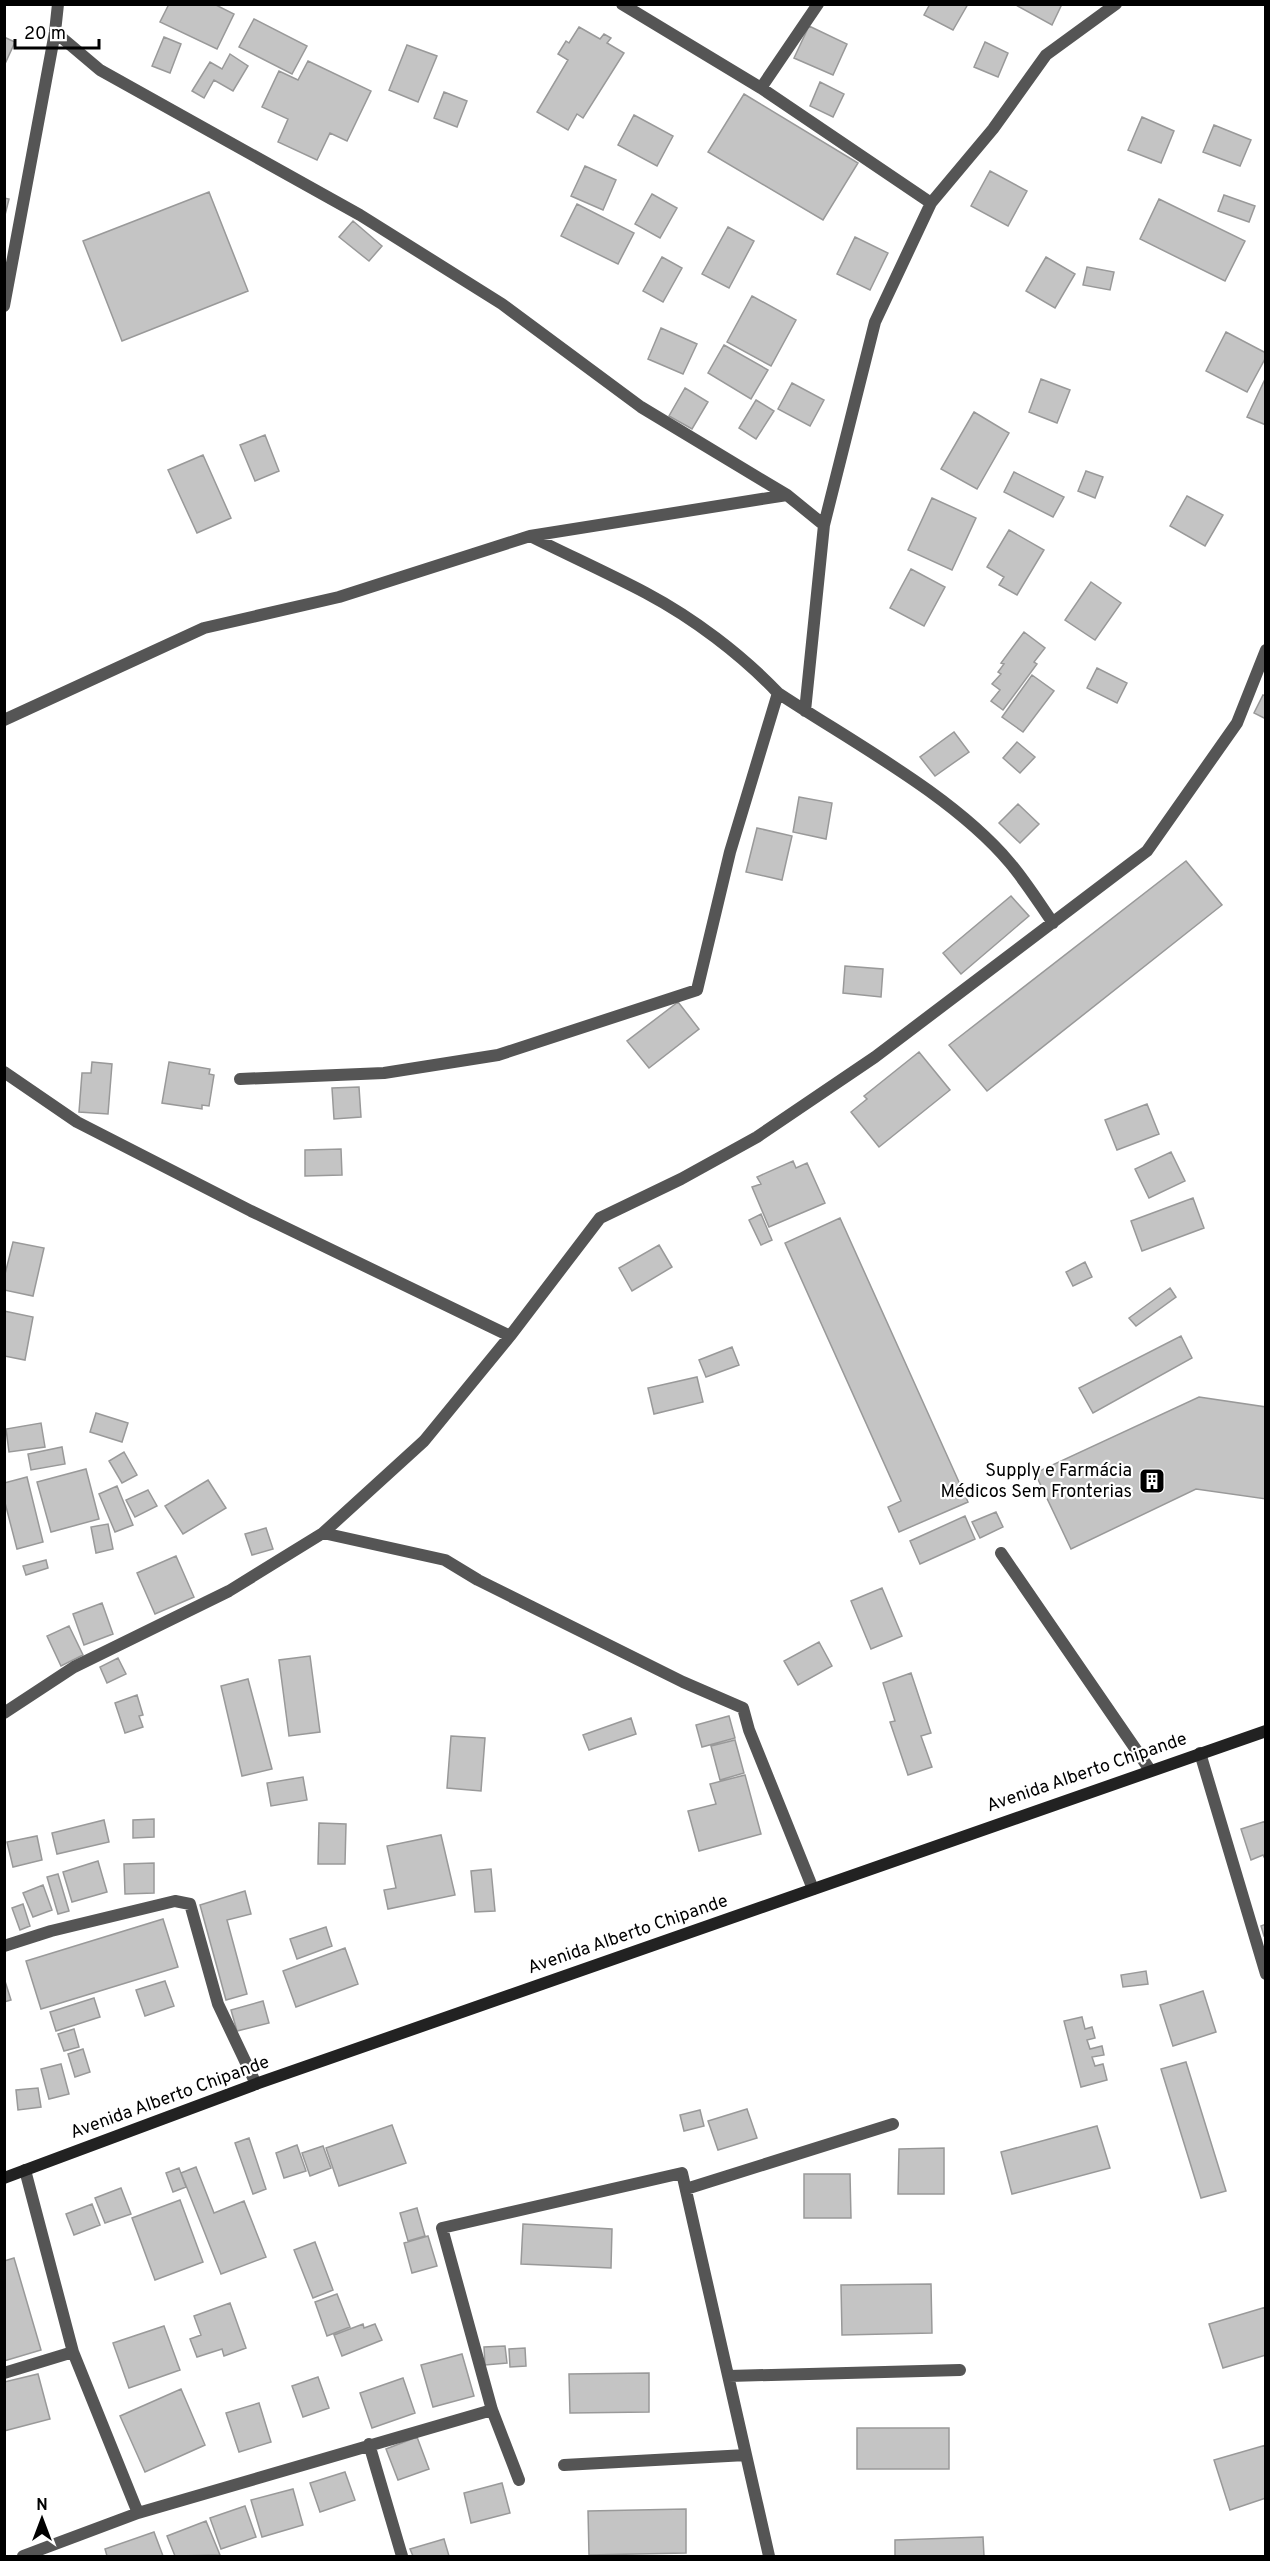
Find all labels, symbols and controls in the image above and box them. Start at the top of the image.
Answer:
scale bar [15,12,99,50]
text: 20 m [24,23,66,46]
place label: Supply e Farmácia Médicos Sem Fronterias [941,1460,1132,1504]
building icon: Supply e Farmácia Médicos Sem Fronterias [1137,1466,1167,1496]
street label: Avenida Alberto Chipande [984,1728,1190,1818]
street label: Avenida Alberto Chipande [525,1890,731,1980]
street label: Avenida Alberto Chipande [67,2051,273,2145]
north arrow [12,2489,72,2549]
text: N [36,2496,48,2516]

